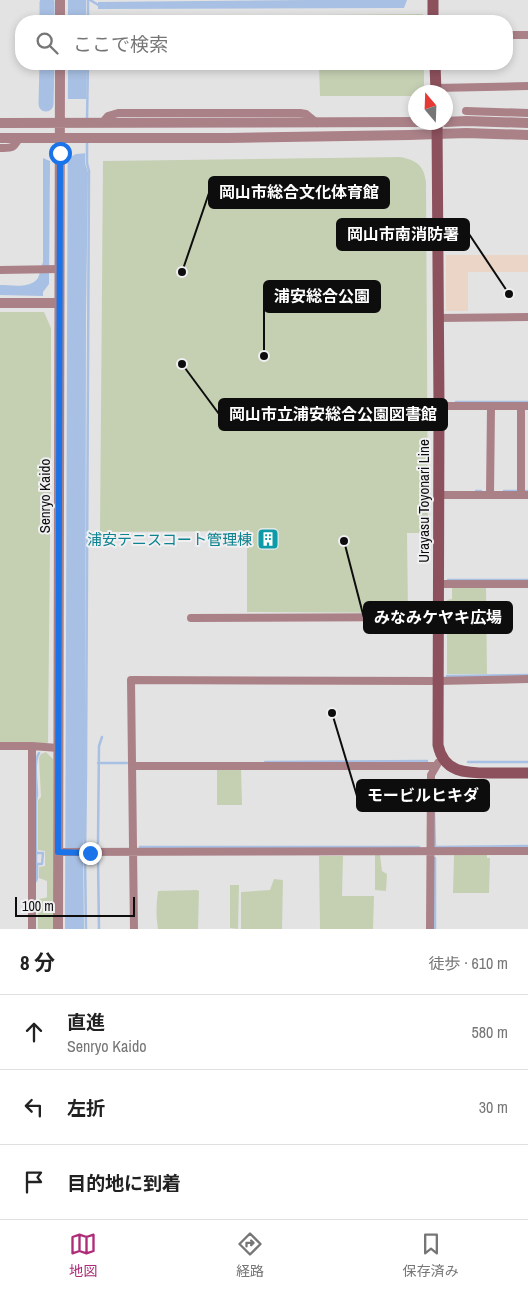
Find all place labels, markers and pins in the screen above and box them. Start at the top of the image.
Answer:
callout: 岡山市総合文化体育館 [209,177,389,208]
callout: 岡山市南消防署 [337,219,469,250]
callout: 浦安総合公園 [264,281,380,312]
callout: 岡山市立浦安総合公園図書館 [219,399,447,430]
building icon: 浦安テニスコート管理棟 [256,527,280,551]
place label: 浦安テニスコート管理棟 [87,529,252,550]
callout: みなみケヤキ広場 [364,602,512,633]
callout: モービルヒキダ [357,780,489,811]

